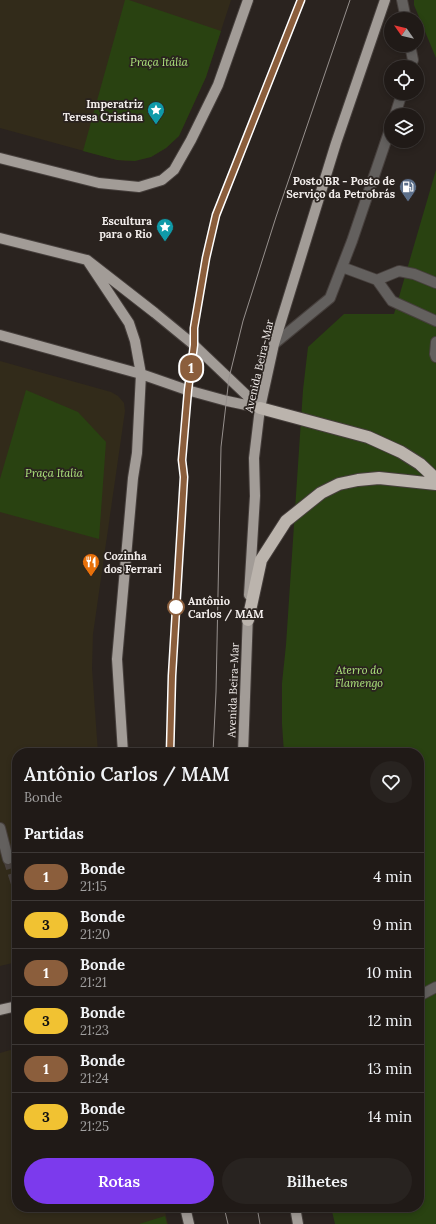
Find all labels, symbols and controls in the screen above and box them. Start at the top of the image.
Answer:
north arrow [384,12,424,52]
map controls [384,12,424,148]
park label: Praça Itália [130,55,189,69]
button: locate [384,60,424,100]
place label: Imperatriz Teresa Cristina [63,97,143,124]
place icon: Imperatriz Teresa Cristina [146,100,166,125]
button: layers [384,108,424,148]
place label: Posto BR - Posto de Serviço da Petrobrás [286,174,395,201]
fuel station icon: Posto BR - Posto de Serviço da Petrobrás [398,177,418,202]
place label: Escultura para o Rio [99,214,152,241]
place icon: Escultura para o Rio [155,217,175,242]
street label: Avenida Beira-Mar [241,318,277,415]
line badge: 1 [178,355,204,381]
text: 1 [188,359,194,377]
park label: Praça Italia [25,466,84,480]
place label: Cozinha dos Ferrari [104,549,162,576]
restaurant icon: Cozinha dos Ferrari [81,552,101,577]
place label: Antônio Carlos / MAM [188,594,264,622]
marker: Antônio Carlos / MAM [167,598,185,616]
street label: Avenida Beira-Mar [224,642,242,739]
park label: Aterro do Flamengo [335,663,383,690]
button: heart [370,761,412,803]
text: Antônio Carlos / MAM [24,762,230,786]
text: Bonde [24,789,62,806]
text: Partidas [24,824,84,843]
text: Bonde [80,859,125,878]
text: 4 min [373,867,412,886]
text: 1 [43,868,49,886]
text: 21:15 [80,878,107,895]
text: Bonde [80,907,125,926]
text: 9 min [373,915,412,934]
text: 3 [42,916,50,934]
text: 21:20 [80,926,110,943]
text: Bonde [80,955,125,974]
text: 10 min [367,963,412,982]
text: 1 [43,964,49,982]
text: 21:21 [80,974,107,991]
text: Bonde [80,1003,125,1022]
text: 12 min [368,1011,412,1030]
text: 3 [42,1012,50,1030]
text: 21:23 [80,1022,109,1039]
text: Bonde [80,1051,125,1070]
text: 13 min [368,1059,412,1078]
text: 1 [43,1060,49,1078]
text: 21:24 [80,1070,109,1087]
text: Bonde [80,1099,125,1118]
text: 14 min [368,1107,412,1126]
text: 3 [42,1108,50,1126]
text: 21:25 [80,1118,109,1135]
button: Rotas [24,1158,214,1204]
button: Bilhetes [222,1158,412,1204]

